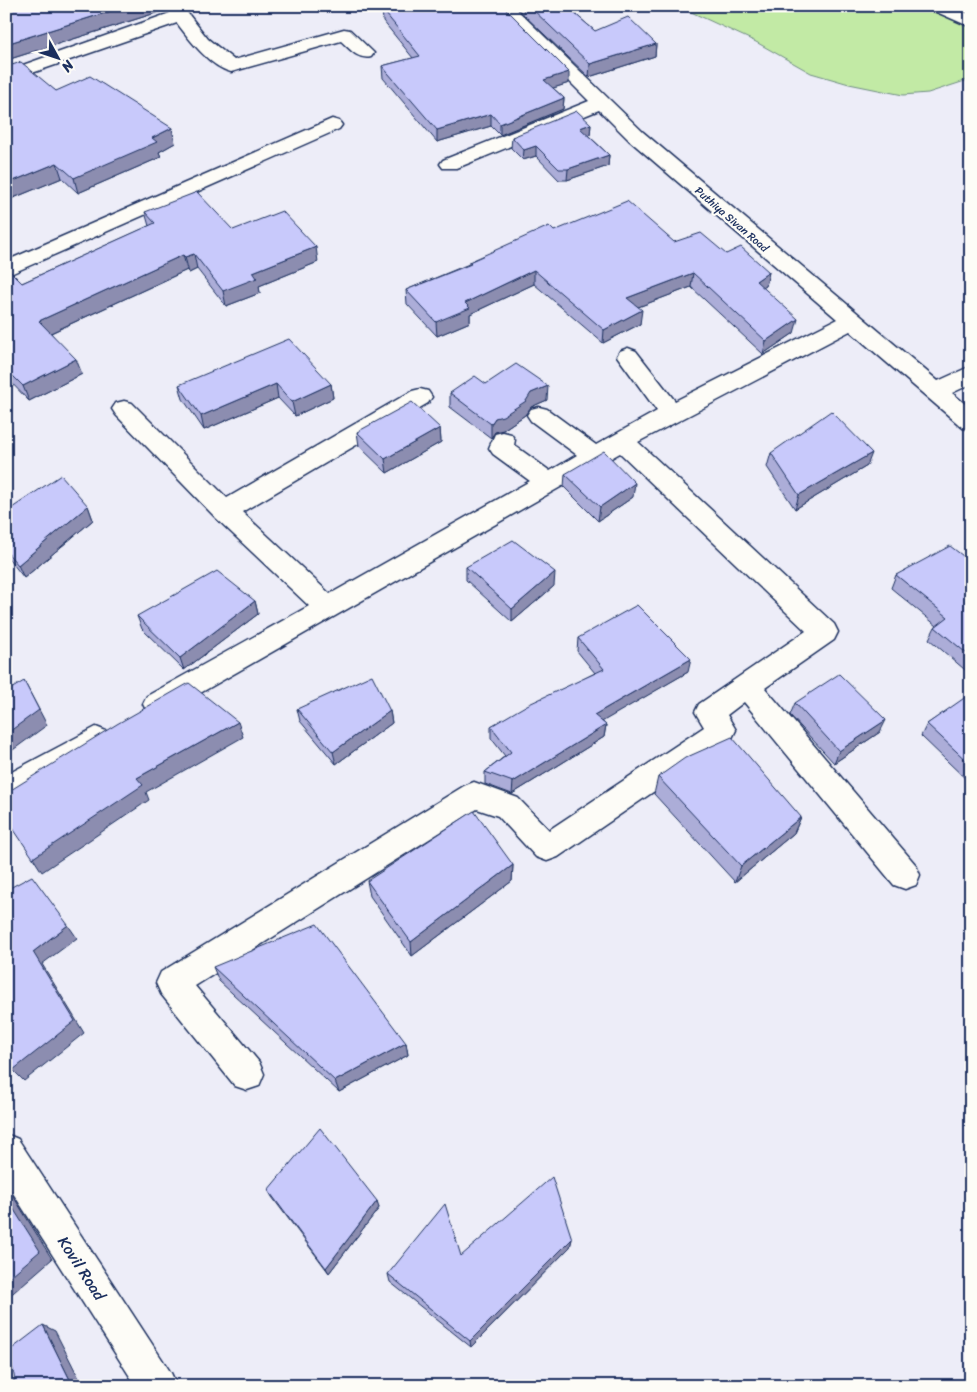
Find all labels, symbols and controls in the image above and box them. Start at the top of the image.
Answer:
north arrow [32,32,82,82]
text: N [55,54,81,78]
street label: Puthiya Sivan Road [690,182,774,258]
street label: Kovil Road [50,1230,114,1308]

